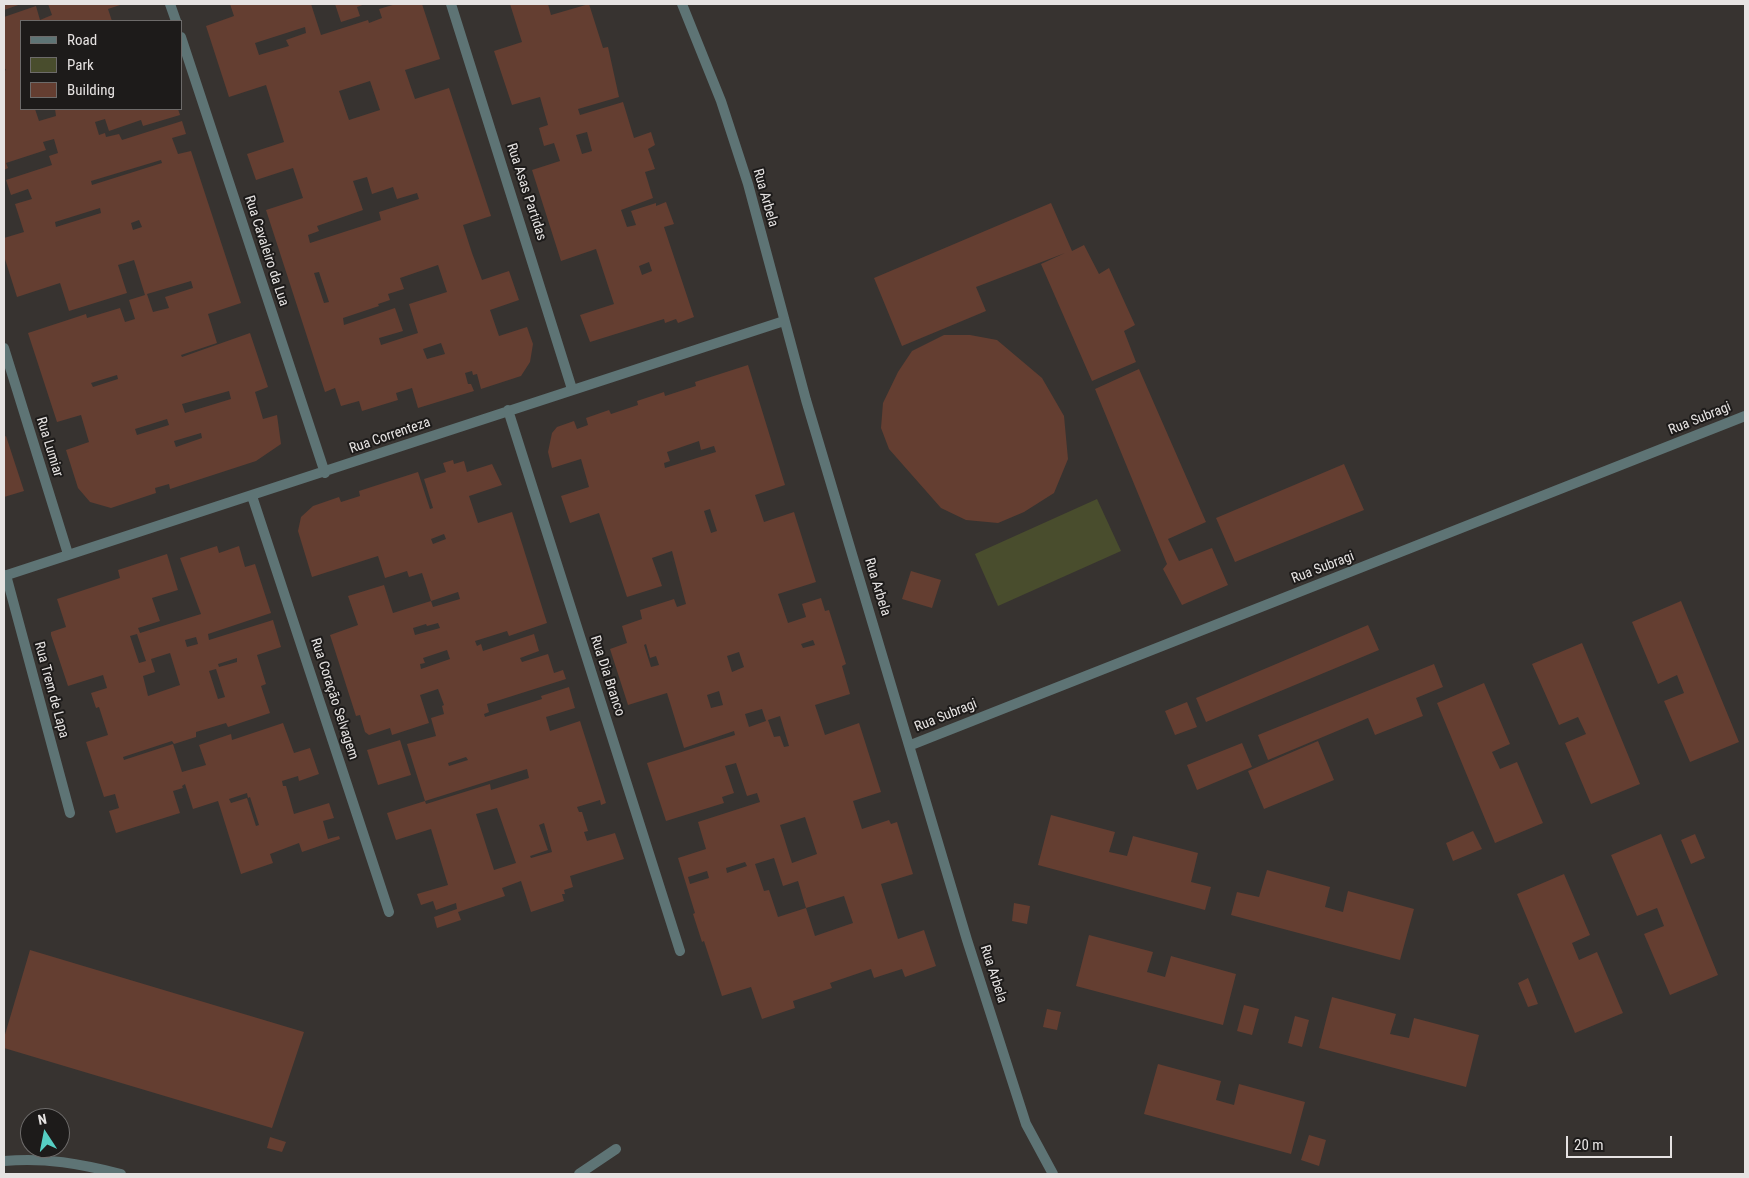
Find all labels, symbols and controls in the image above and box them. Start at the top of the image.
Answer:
legend [20,20,182,110]
text: Road [67,31,97,49]
text: Park [67,56,94,74]
text: Building [67,81,115,99]
street label: Rua Asas Partidas [502,141,550,243]
street label: Rua Arbela [749,167,781,229]
street label: Rua Cavaleiro da Lua [240,194,292,308]
street label: Rua Subragi [1666,399,1734,439]
street label: Rua Correnteza [347,414,433,458]
street label: Rua Lumiar [32,415,66,479]
street label: Rua Subragi [1289,548,1357,588]
street label: Rua Arbela [860,556,894,618]
street label: Rua Dia Branco [586,634,628,718]
street label: Rua Coração Selvagem [306,636,362,762]
street label: Rua Trem de Lapa [30,640,72,740]
street label: Rua Subragi [912,696,980,736]
street label: Rua Arbela [976,943,1010,1005]
north arrow [20,1108,70,1158]
text: N [37,1111,48,1128]
scale bar [1569,1126,1675,1158]
text: 20 m [1574,1136,1604,1154]

